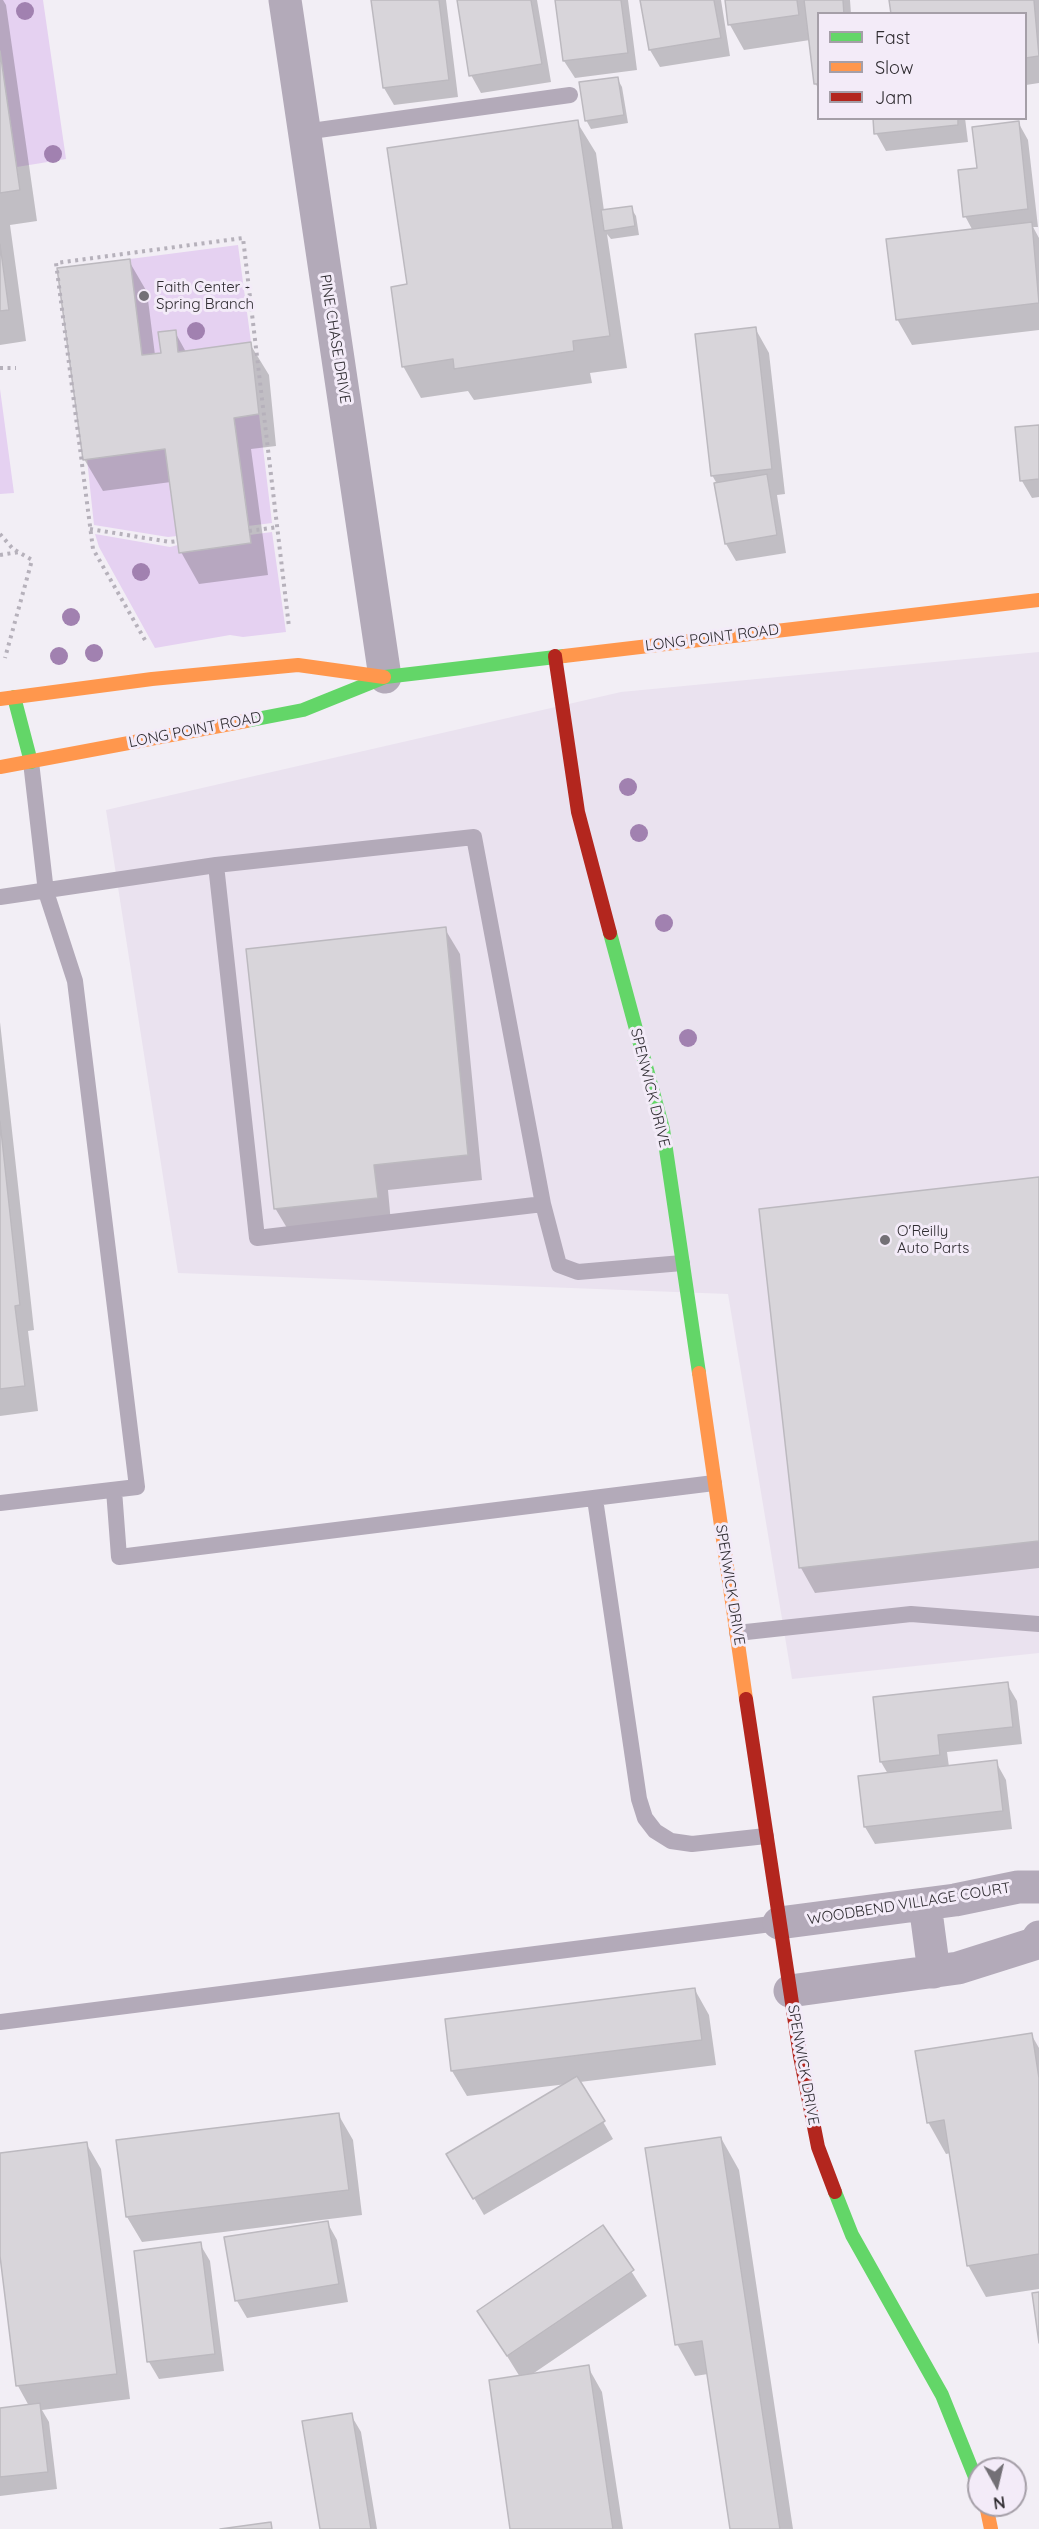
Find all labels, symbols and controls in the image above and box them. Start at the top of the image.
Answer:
legend [817,12,1027,120]
text: Fast [875,26,910,49]
text: Slow [875,56,913,79]
text: Jam [875,86,913,109]
street label: PINE CHASE DRIVE [316,273,354,405]
place label: Faith Center - Spring Branch [156,278,254,313]
marker: Faith Center - Spring Branch [137,289,151,303]
street label: LONG POINT ROAD [644,621,780,655]
street label: LONG POINT ROAD [127,708,263,752]
street label: SPENWICK DRIVE [626,1027,674,1149]
place label: O'Reilly Auto Parts [897,1222,969,1257]
marker: O'Reilly Auto Parts [878,1233,892,1247]
street label: SPENWICK DRIVE [712,1523,748,1647]
street label: WOODBEND VILLAGE COURT [806,1879,1012,1929]
street label: SPENWICK DRIVE [784,2003,822,2127]
north arrow [967,2457,1027,2517]
text: N [992,2492,1006,2514]

